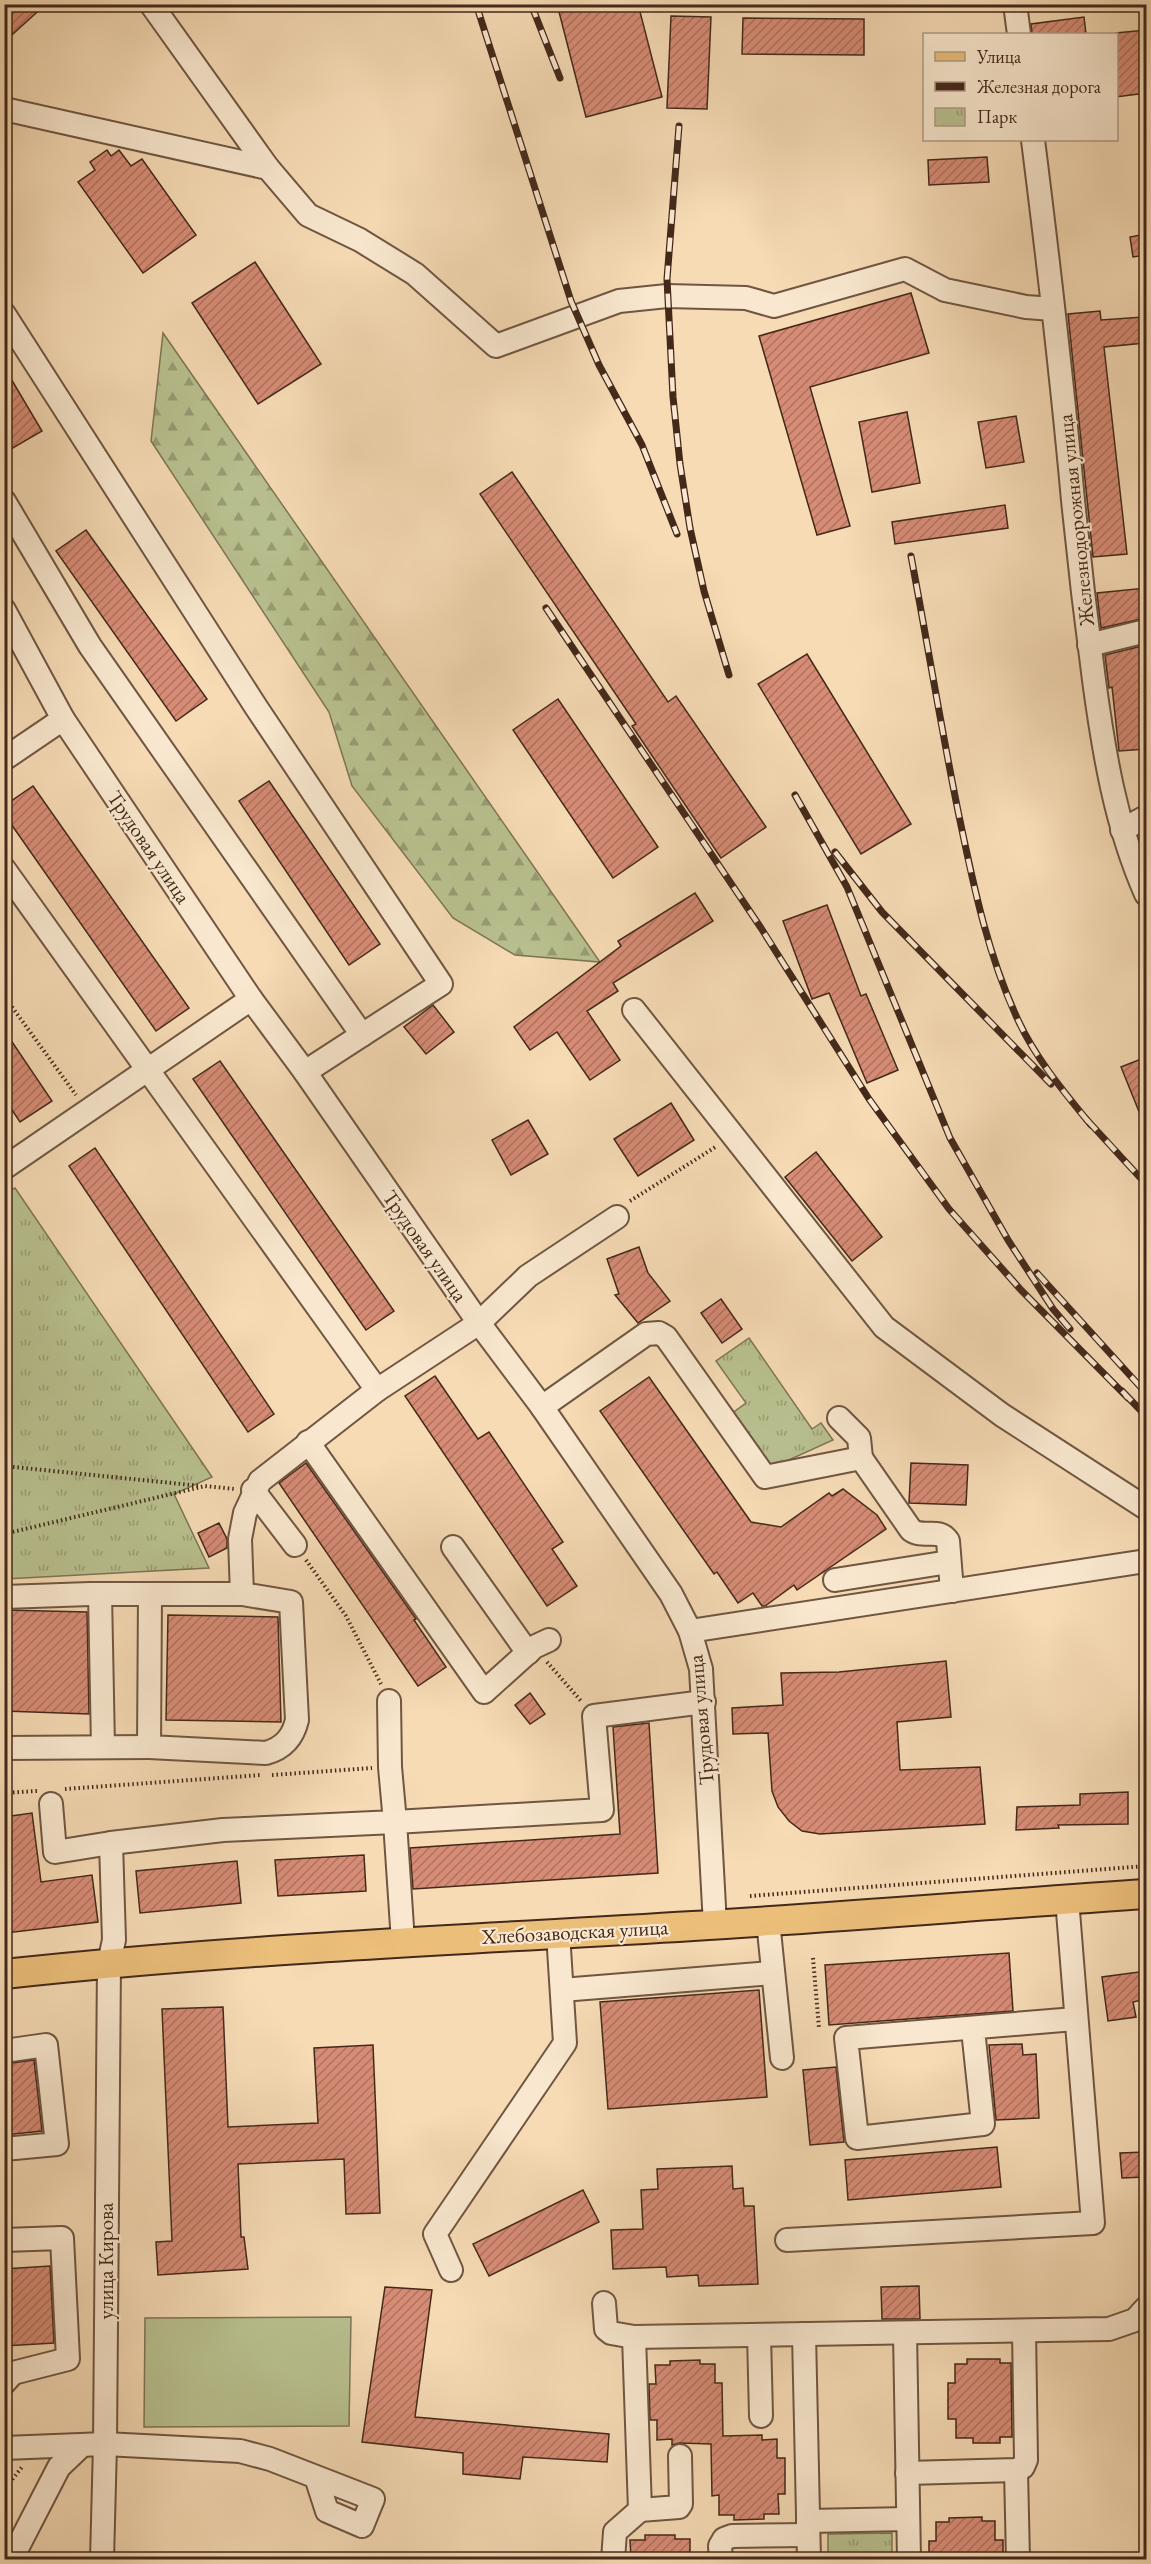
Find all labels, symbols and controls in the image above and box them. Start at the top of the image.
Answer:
legend [923,33,1118,141]
text: Улица [976,45,1022,68]
text: Железная дорога [976,75,1102,98]
text: Парк [977,105,1017,128]
street label: Железнодорожная улица [1051,412,1100,628]
street label: Трудовая улица [102,785,198,909]
street label: Трудовая улица [377,1184,474,1308]
street label: Трудовая улица [681,1653,720,1786]
street label: Хлебозаводская улица [480,1913,670,1950]
street label: улица Кирова [92,2202,119,2319]

